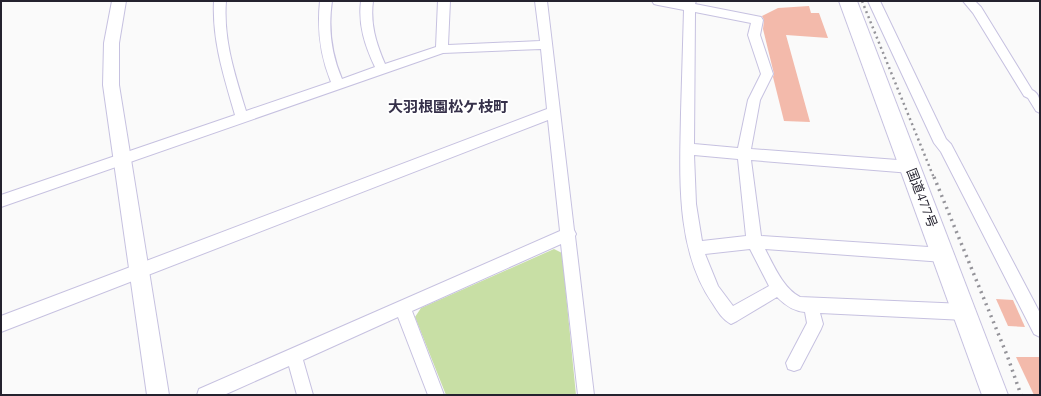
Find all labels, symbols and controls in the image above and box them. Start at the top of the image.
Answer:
district label: 大羽根園松ケ枝町 [388,97,508,116]
street label: 国道477号 [903,166,941,230]

